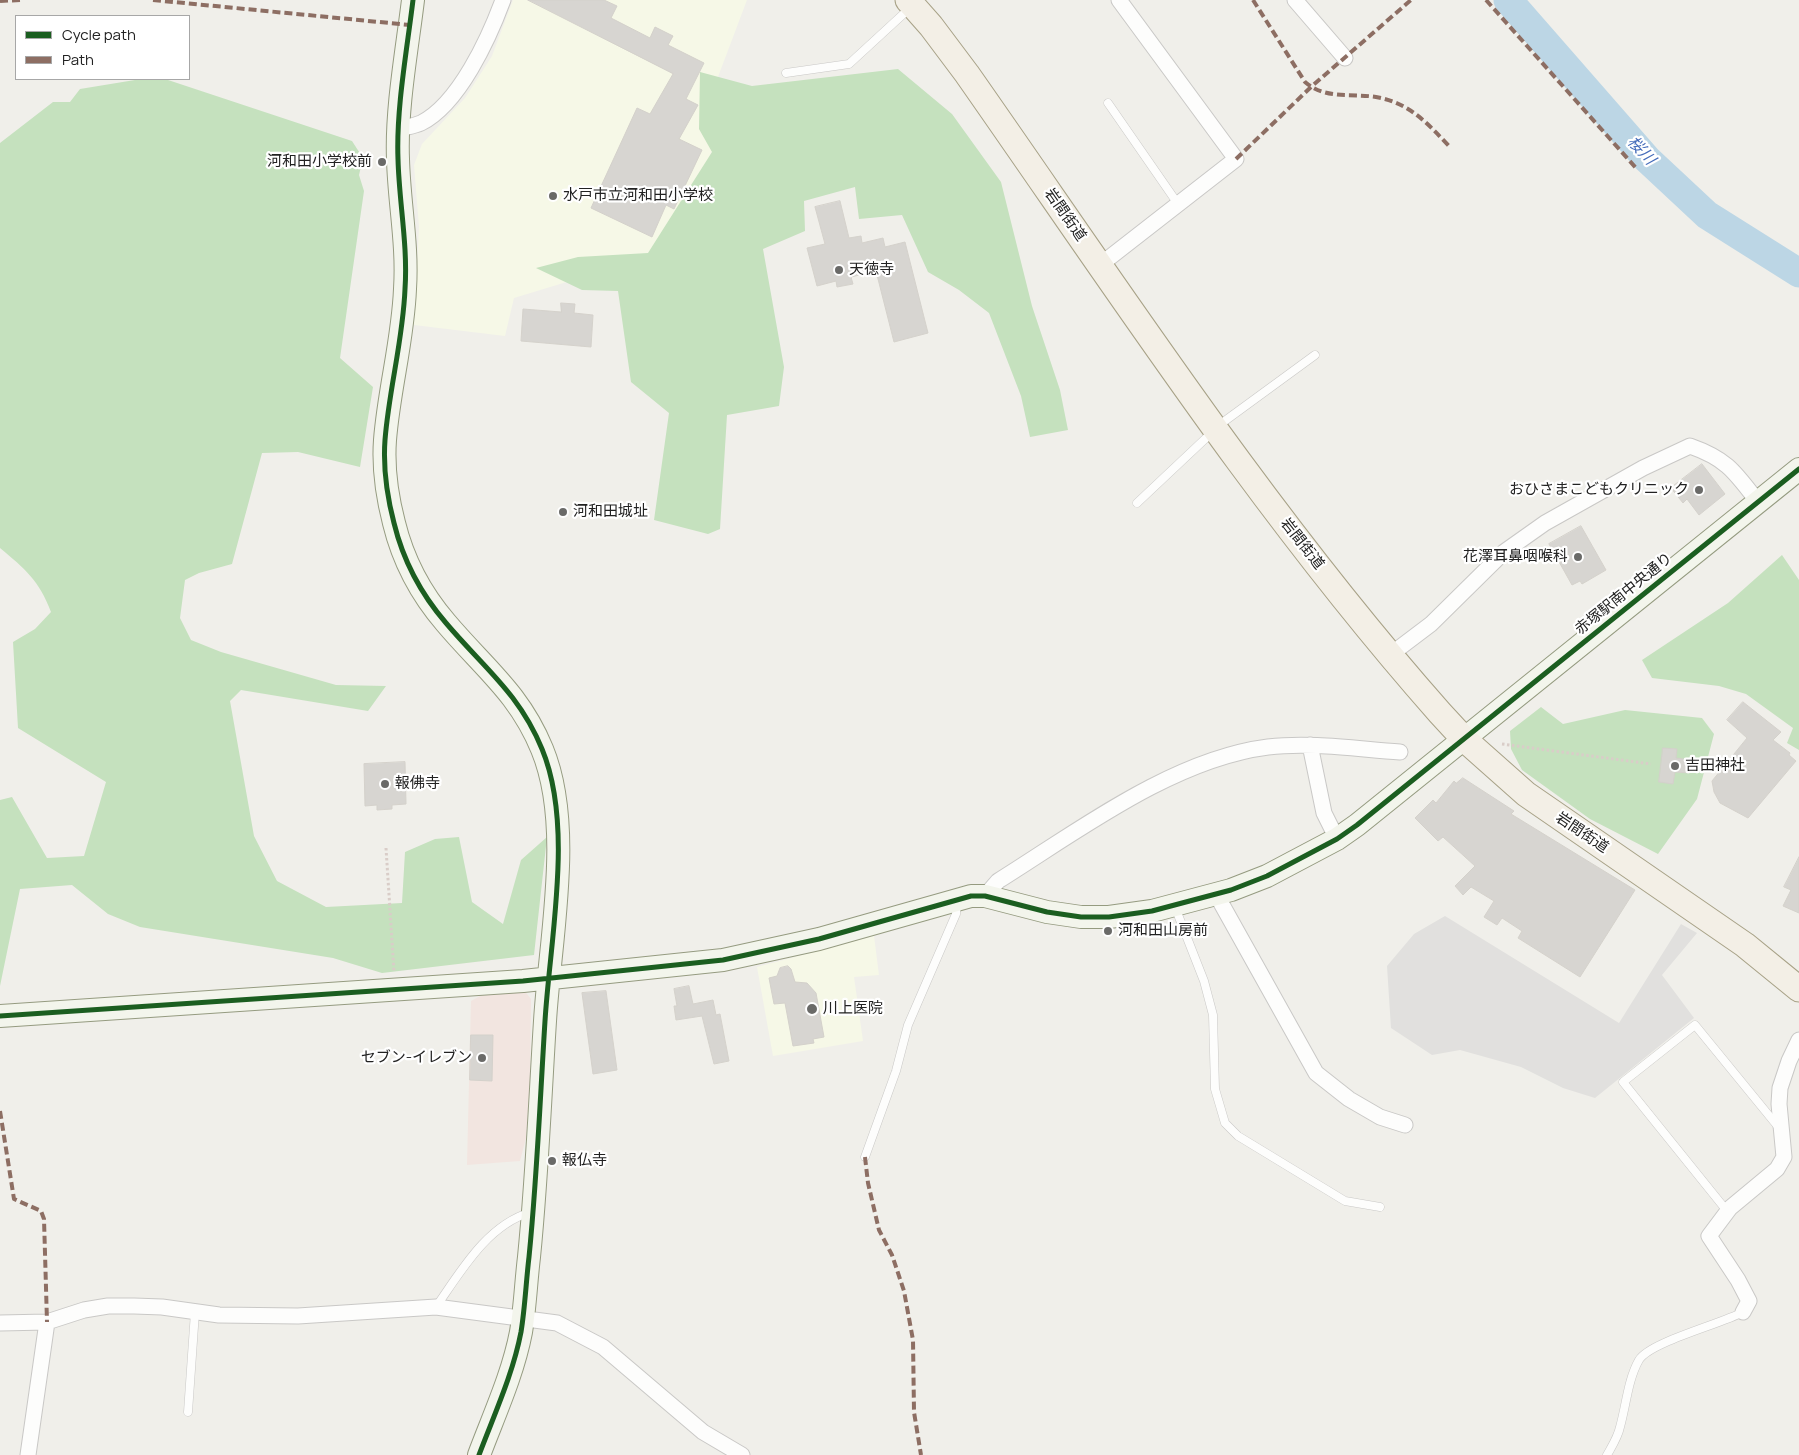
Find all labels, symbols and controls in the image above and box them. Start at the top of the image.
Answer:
legend [15,15,190,80]
text: Cycle path [62,24,136,45]
text: Path [62,49,94,70]
water label: 桜川 [1623,133,1659,169]
place label: 河和田小学校前 [267,153,372,171]
marker: 河和田小学校前 [376,156,388,168]
street label: 岩間街道 [1040,185,1090,245]
place label: 水戸市立河和田小学校 [563,187,713,205]
marker: 水戸市立河和田小学校 [547,190,559,202]
place label: 天徳寺 [849,261,894,279]
marker: 天徳寺 [833,264,845,276]
place label: おひさまこどもクリニック [1509,481,1689,499]
marker: おひさまこどもクリニック [1693,484,1705,496]
place label: 河和田城址 [573,503,648,521]
marker: 河和田城址 [557,506,569,518]
street label: 岩間街道 [1276,515,1328,573]
place label: 花澤耳鼻咽喉科 [1463,548,1568,566]
street label: 赤塚駅南中央通り [1572,549,1676,639]
marker: 花澤耳鼻咽喉科 [1572,551,1584,563]
place label: 吉田神社 [1685,757,1745,775]
marker: 吉田神社 [1669,760,1681,772]
place label: 報佛寺 [395,775,440,793]
marker: 報佛寺 [379,778,391,790]
street label: 岩間街道 [1552,809,1612,857]
place label: 河和田山房前 [1118,922,1208,940]
marker: 河和田山房前 [1102,925,1114,937]
place label: 川上医院 [823,1000,883,1018]
marker: 川上医院 [805,1002,819,1016]
place label: セブン-イレブン [361,1049,472,1067]
marker: セブン-イレブン [476,1052,488,1064]
place label: 報仏寺 [562,1152,607,1170]
marker: 報仏寺 [546,1155,558,1167]

